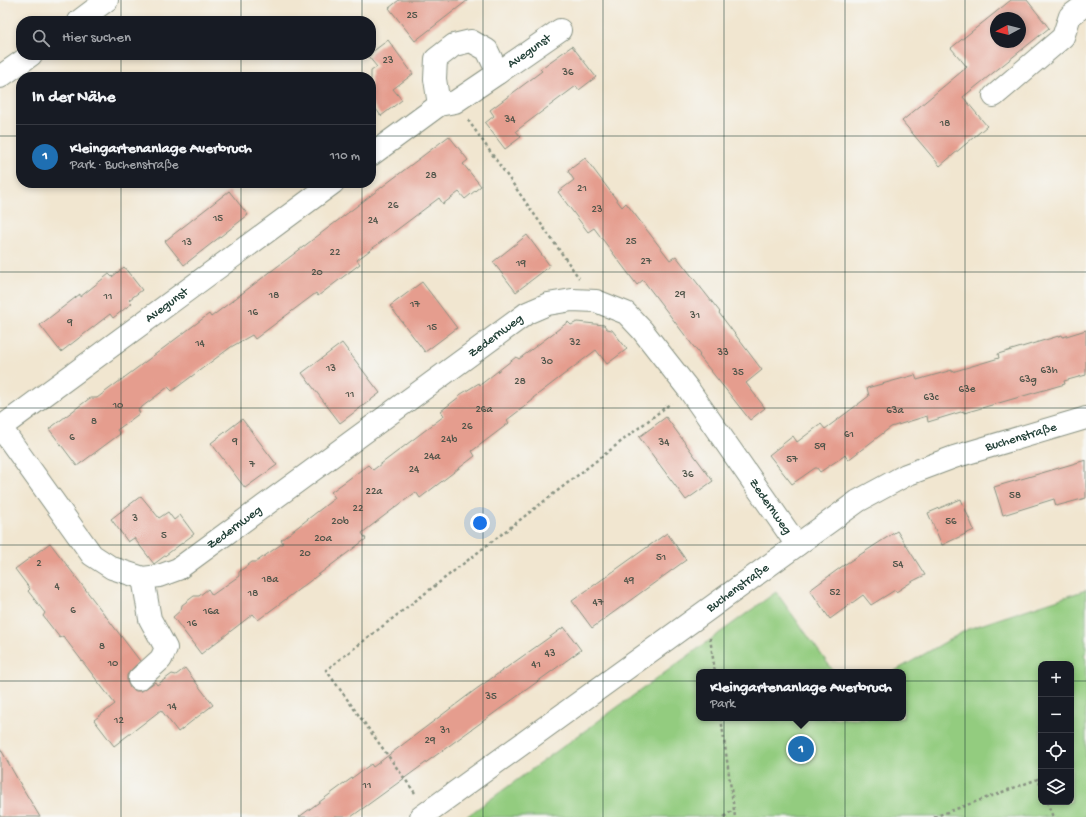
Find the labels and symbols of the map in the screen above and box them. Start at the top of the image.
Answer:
house number: 25 [406,10,418,22]
north arrow [990,12,1026,48]
street label: Avegunst [504,30,555,72]
house number: 23 [382,55,394,67]
house number: 36 [561,67,574,79]
house number: 34 [504,114,516,126]
house number: 18 [939,118,950,130]
house number: 28 [425,170,437,182]
house number: 21 [577,183,587,195]
house number: 26 [388,200,399,212]
house number: 23 [591,204,603,216]
house number: 15 [212,213,223,225]
house number: 24 [368,215,379,227]
house number: 25 [625,236,637,248]
house number: 13 [181,237,192,249]
house number: 22 [330,247,341,259]
house number: 27 [640,256,652,268]
house number: 19 [515,258,526,270]
house number: 20 [311,267,323,279]
street label: Avegunst [142,283,193,326]
house number: 29 [675,289,686,301]
house number: 18 [268,290,279,302]
house number: 11 [103,291,112,303]
house number: 17 [409,299,420,311]
house number: 16 [247,307,258,319]
house number: 31 [689,310,700,322]
street label: Zedernweg [465,311,526,361]
house number: 9 [66,317,73,329]
house number: 15 [426,322,437,334]
house number: 32 [568,337,581,349]
house number: 14 [194,338,206,350]
house number: 33 [716,347,729,359]
house number: 30 [540,356,553,368]
house number: 13 [325,363,336,375]
house number: 63h [1040,365,1058,377]
house number: 35 [731,367,744,379]
house number: 63g [1019,374,1037,386]
house number: 28 [514,376,526,388]
house number: 63e [959,384,976,396]
house number: 11 [345,389,354,401]
house number: 63c [923,392,940,404]
house number: 10 [112,400,123,412]
house number: 26a [475,404,493,416]
house number: 63a [886,405,905,417]
house number: 8 [91,416,97,428]
street label: Buchenstraße [983,419,1059,455]
house number: 26 [462,421,473,433]
house number: 61 [844,429,854,441]
house number: 6 [69,432,75,444]
house number: 24b [441,434,457,446]
house number: 9 [231,436,238,448]
house number: 34 [658,437,670,449]
house number: 59 [814,441,826,453]
house number: 24a [424,451,441,463]
house number: 57 [786,454,798,466]
house number: 7 [248,459,255,471]
house number: 24 [409,464,420,476]
house number: 36 [681,469,694,481]
street label: Zedernweg [746,476,795,537]
house number: 22a [366,486,383,498]
house number: 58 [1009,490,1021,502]
street label: Zedernweg [204,503,265,553]
house number: 22 [353,503,364,515]
house number: 3 [131,513,138,525]
your location [470,513,490,533]
house number: 20b [331,516,349,528]
house number: 56 [945,516,957,528]
house number: 5 [161,530,167,542]
house number: 20a [314,533,333,545]
house number: 20 [299,548,311,560]
house number: 51 [656,552,666,564]
house number: 2 [36,558,42,570]
house number: 54 [893,559,904,571]
street label: Buchenstraße [703,560,772,616]
house number: 18a [261,574,279,586]
house number: 49 [624,575,635,587]
house number: 4 [54,581,60,593]
house number: 52 [829,587,841,599]
house number: 18 [247,588,258,600]
house number: 47 [593,597,604,609]
house number: 6 [70,605,76,617]
house number: 16a [202,606,220,618]
house number: 16 [186,618,197,630]
house number: 8 [99,641,105,653]
house number: 43 [545,648,556,660]
house number: 10 [107,658,118,670]
house number: 41 [531,659,541,671]
house number: 35 [484,691,497,703]
house number: 14 [166,701,178,713]
house number: 12 [113,715,125,727]
house number: 31 [439,725,450,737]
pin: 1 [788,734,814,764]
house number: 29 [425,735,436,747]
house number: 11 [362,780,371,792]

